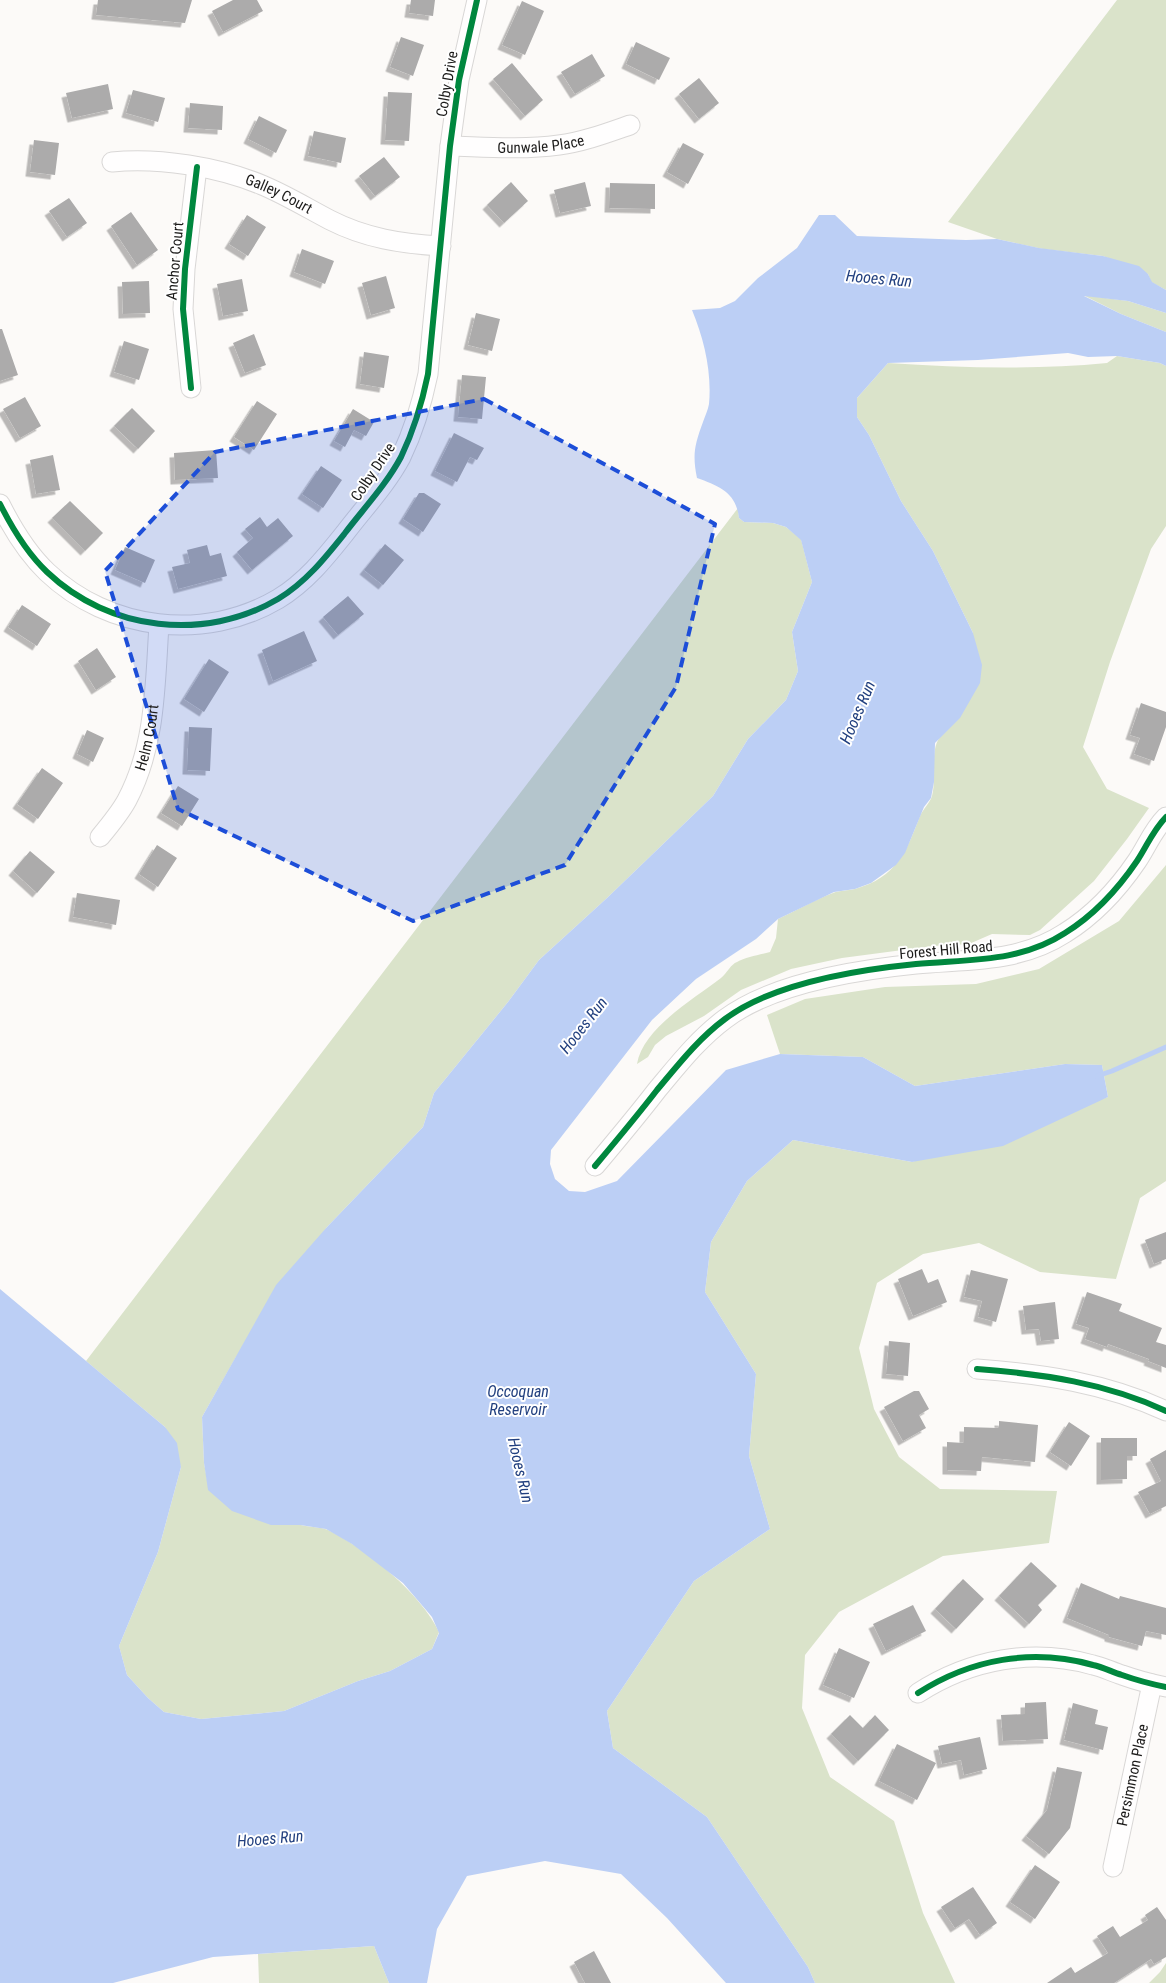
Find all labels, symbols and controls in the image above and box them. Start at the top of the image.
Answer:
street label: Colby Drive [432,50,462,118]
street label: Gunwale Place [497,131,586,157]
street label: Galley Court [243,170,315,218]
street label: Anchor Court [163,221,187,301]
water label: Hooes Run [845,266,913,291]
street label: Colby Drive [347,439,399,505]
water label: Hooes Run [836,678,879,746]
street label: Helm Court [131,703,162,773]
street label: Forest Hill Road [898,937,994,963]
water label: Hooes Run [555,993,611,1057]
water label: Occoquan Reservoir [487,1382,549,1419]
water label: Hooes Run [504,1436,537,1505]
street label: Persimmon Place [1113,1722,1152,1828]
water label: Hooes Run [236,1826,304,1851]

